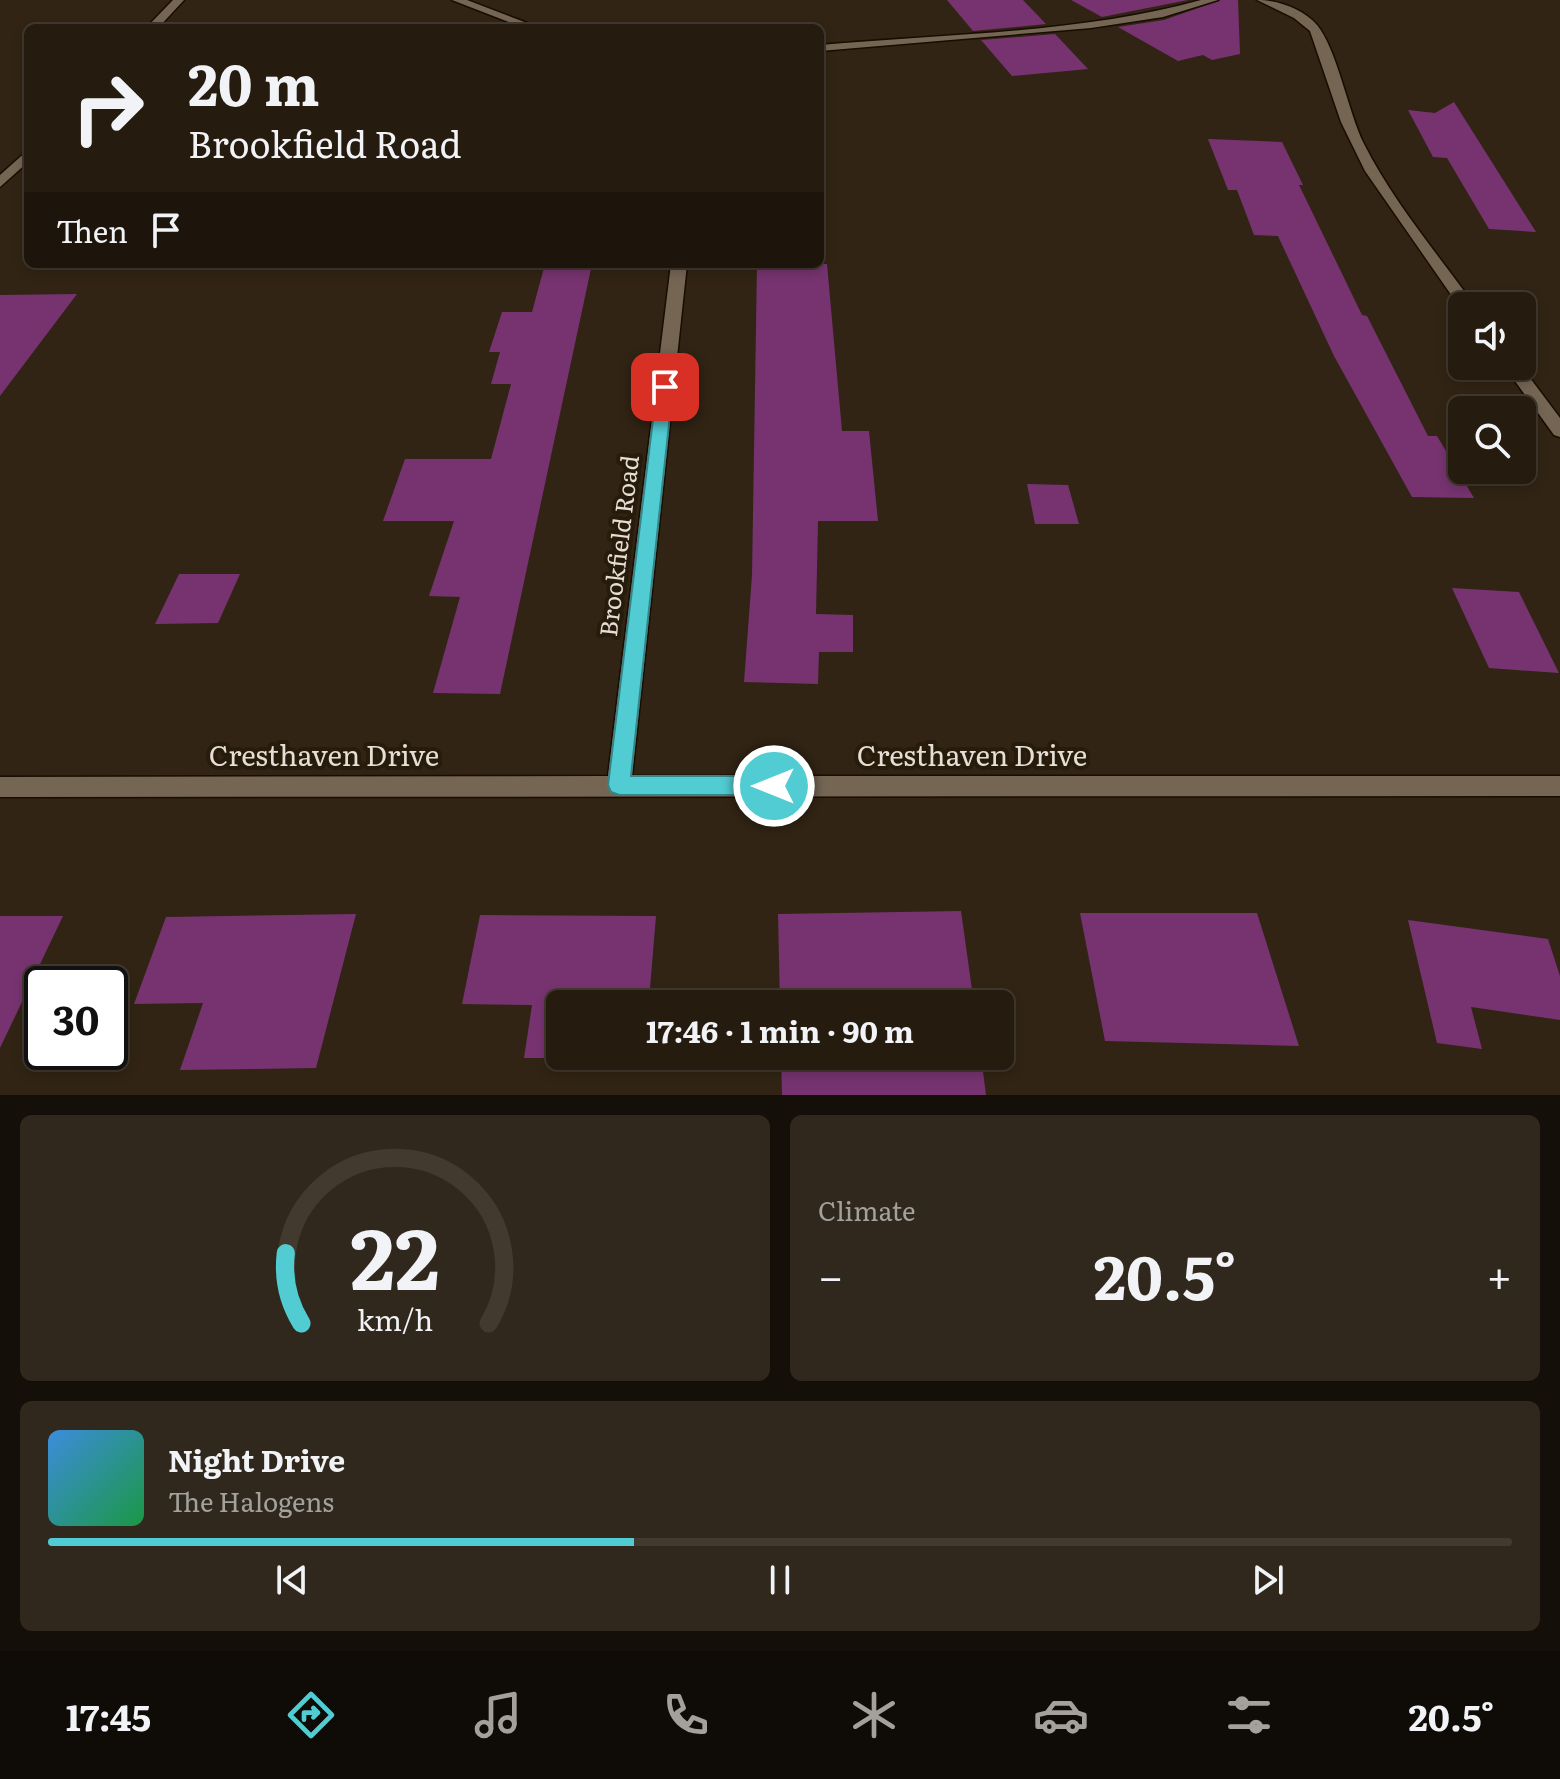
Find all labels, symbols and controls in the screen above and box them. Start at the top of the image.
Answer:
text: 20 m [188,40,320,123]
icon: right [56,56,160,160]
text: Brookfield Road [188,116,462,169]
text: Then [56,208,128,252]
icon: arrive [144,208,188,252]
map controls [1448,292,1536,484]
button: sound [1448,292,1536,380]
pin [631,353,699,421]
icon: arrive [643,365,687,409]
button: search [1448,396,1536,484]
street label: Brookfield Road [589,453,646,638]
street label: Cresthaven Drive [209,733,439,775]
street label: Cresthaven Drive [857,733,1087,775]
position arrow [732,744,816,828]
speed limit sign: 30 [24,966,128,1070]
text: 17:46 · 1 min · 90 m [646,1008,914,1052]
text: Climate [818,1190,916,1229]
text: 22 [350,1192,440,1316]
text: 20.5° [1094,1229,1236,1318]
text: − [818,1241,844,1307]
text: + [1486,1241,1512,1307]
text: km/h [357,1297,433,1340]
text: Night Drive [168,1437,345,1481]
text: The Halogens [168,1481,334,1520]
icon: previous [270,1558,314,1602]
icon: pause [758,1558,802,1602]
icon: next [1246,1558,1290,1602]
icon: directions [283,1687,339,1743]
icon: music [470,1687,526,1743]
icon: phone [658,1687,714,1743]
icon: climate [846,1687,902,1743]
icon: car [1033,1687,1089,1743]
icon: filters [1221,1687,1277,1743]
text: 17:45 [66,1689,151,1742]
text: 20.5° [1409,1689,1494,1742]

